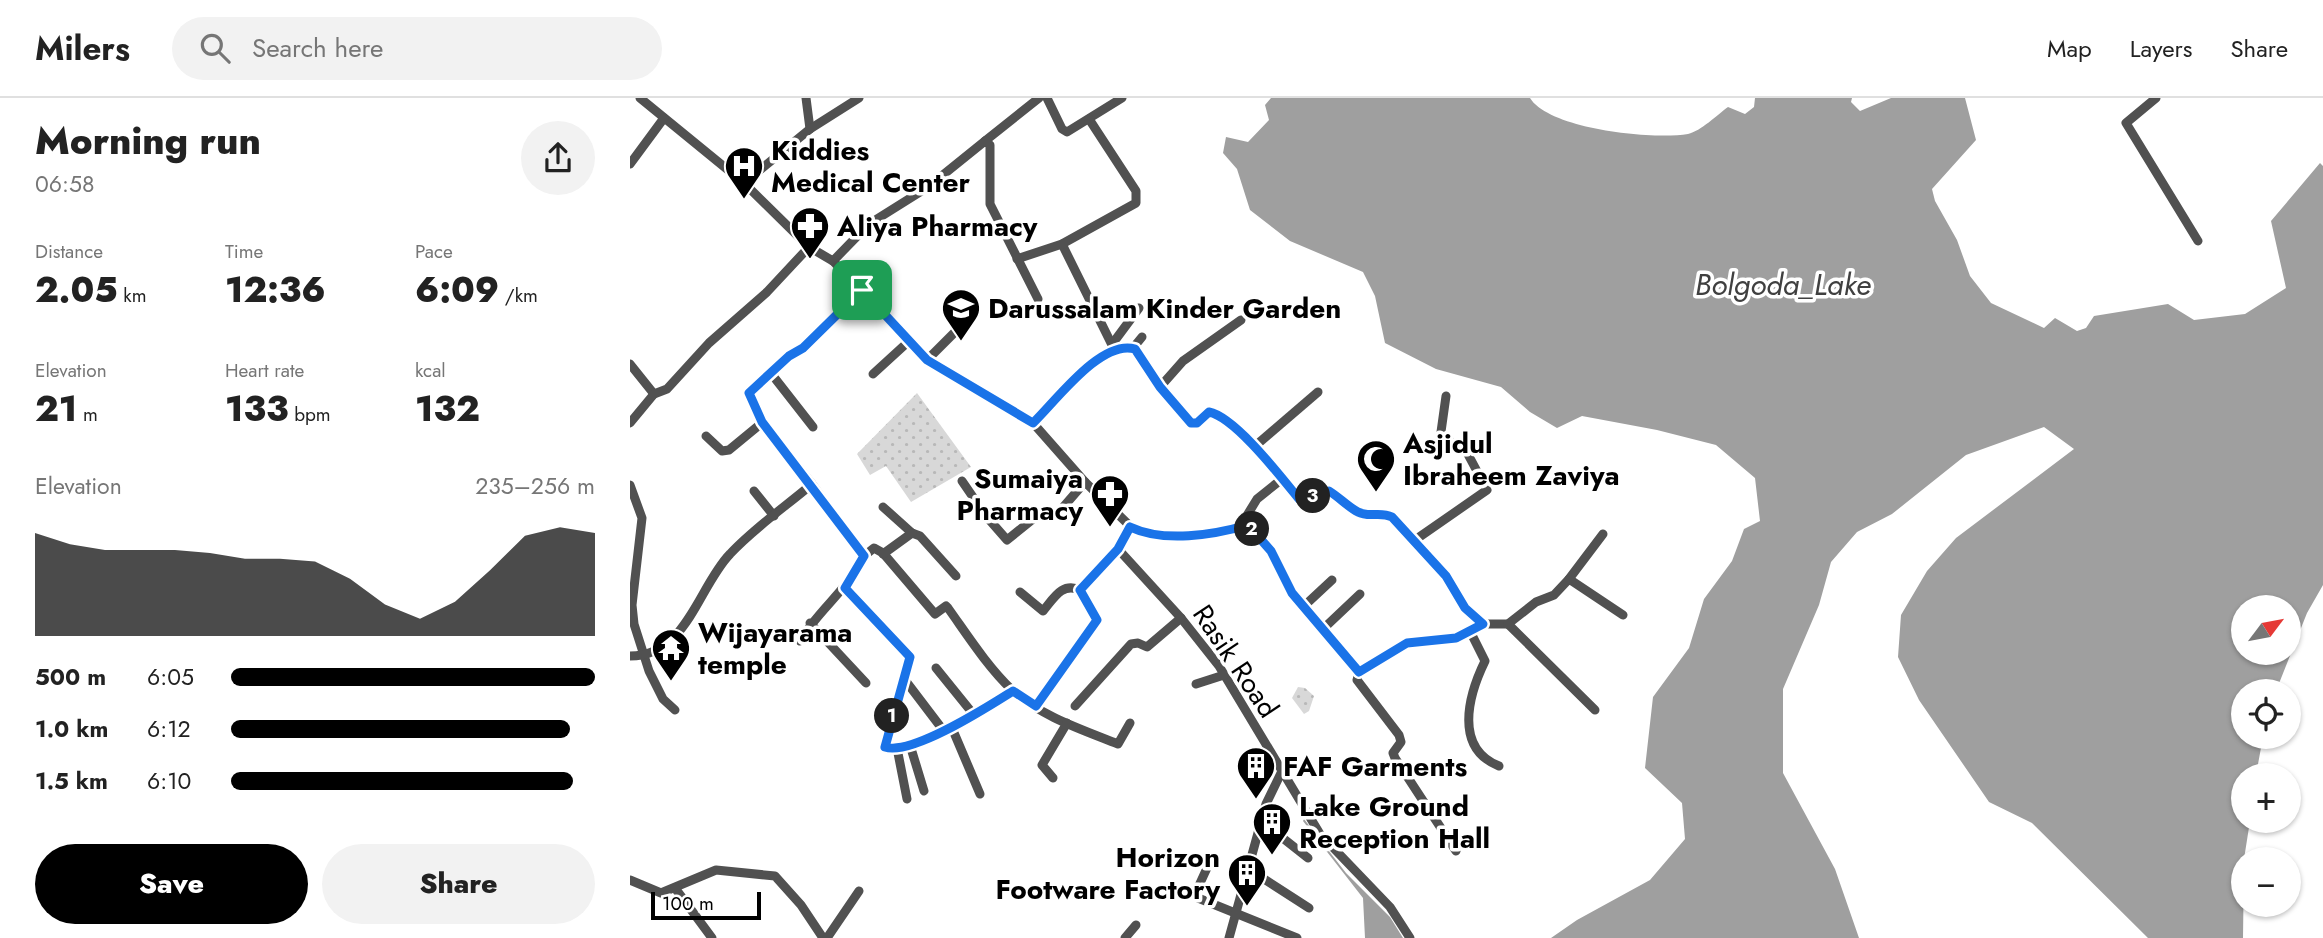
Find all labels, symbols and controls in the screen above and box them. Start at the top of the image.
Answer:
search box [172,17,662,80]
text: Milers [35,25,130,72]
icon: search [196,29,234,67]
text: Search here [252,29,383,67]
text: Map [2047,31,2092,66]
text: Layers [2130,31,2192,66]
text: Share [2230,31,2288,66]
text: Morning run [35,113,261,168]
button: share [521,121,595,195]
place label: Kiddies Medical Center [771,130,971,203]
hospital icon: Kiddies Medical Center [723,145,765,200]
text: 06:58 [35,167,94,201]
pharmacy icon: Aliya Pharmacy [789,205,831,260]
place label: Aliya Pharmacy [836,206,1038,247]
text: Distance [35,238,103,265]
text: Time [225,238,263,265]
text: Pace [415,238,453,265]
pin [832,260,892,320]
water label: Bolgoda_Lake [1695,263,1871,306]
text: 2.05 [35,265,118,315]
text: 12:36 [225,265,326,315]
text: 6:09 [415,265,499,315]
icon: arrive [843,271,881,309]
text: km [118,282,147,309]
text: /km [499,282,538,309]
school or university icon: Darussalam Kinder Garden [940,287,982,342]
place label: Darussalam Kinder Garden [988,288,1341,329]
text: Elevation [35,357,107,384]
text: Heart rate [225,357,304,384]
text: kcal [415,357,446,384]
text: 21 [35,384,77,434]
text: 133 [225,384,288,434]
text: 132 [415,384,480,434]
text: m [77,401,98,428]
text: bpm [288,401,331,428]
place label: Asjidul Ibraheem Zaviya [1402,423,1620,496]
mosque icon: Asjidul Ibraheem Zaviya [1355,438,1397,493]
place label: Sumaiya Pharmacy [957,458,1083,531]
text: Elevation [35,469,122,503]
text: 235–256 m [475,469,595,503]
pharmacy icon: Sumaiya Pharmacy [1089,473,1131,528]
pin: 3 [1296,478,1330,514]
text: 3 [1307,482,1318,509]
pin: 2 [1234,512,1270,546]
text: 2 [1245,515,1258,542]
north arrow [2231,595,2301,665]
map controls [2231,595,2301,917]
street label: Rasik Road [1183,596,1289,726]
place label: Wijayarama temple [698,612,852,685]
temple icon: Wijayarama temple [650,627,692,682]
text: 500 m [35,660,106,694]
text: 6:05 [147,660,194,694]
button: locate [2231,679,2301,749]
pin: 1 [874,698,910,734]
text: 1 [887,702,896,729]
text: 1.0 km [35,712,108,746]
text: 6:12 [147,712,191,746]
building icon: FAF Garments [1235,745,1277,800]
place label: FAF Garments [1283,746,1467,787]
button: + [2231,763,2301,833]
text: 1.5 km [35,764,108,798]
text: 6:10 [147,764,191,798]
place label: Lake Ground Reception Hall [1299,786,1490,859]
building icon: Lake Ground Reception Hall [1251,801,1293,856]
place label: Horizon Footware Factory [996,837,1220,910]
button: Save [35,844,308,924]
button: Share [322,844,595,924]
button: − [2231,847,2301,917]
building icon: Horizon Footware Factory [1226,852,1268,907]
scale bar [651,889,761,921]
text: 100 m [662,890,714,917]

